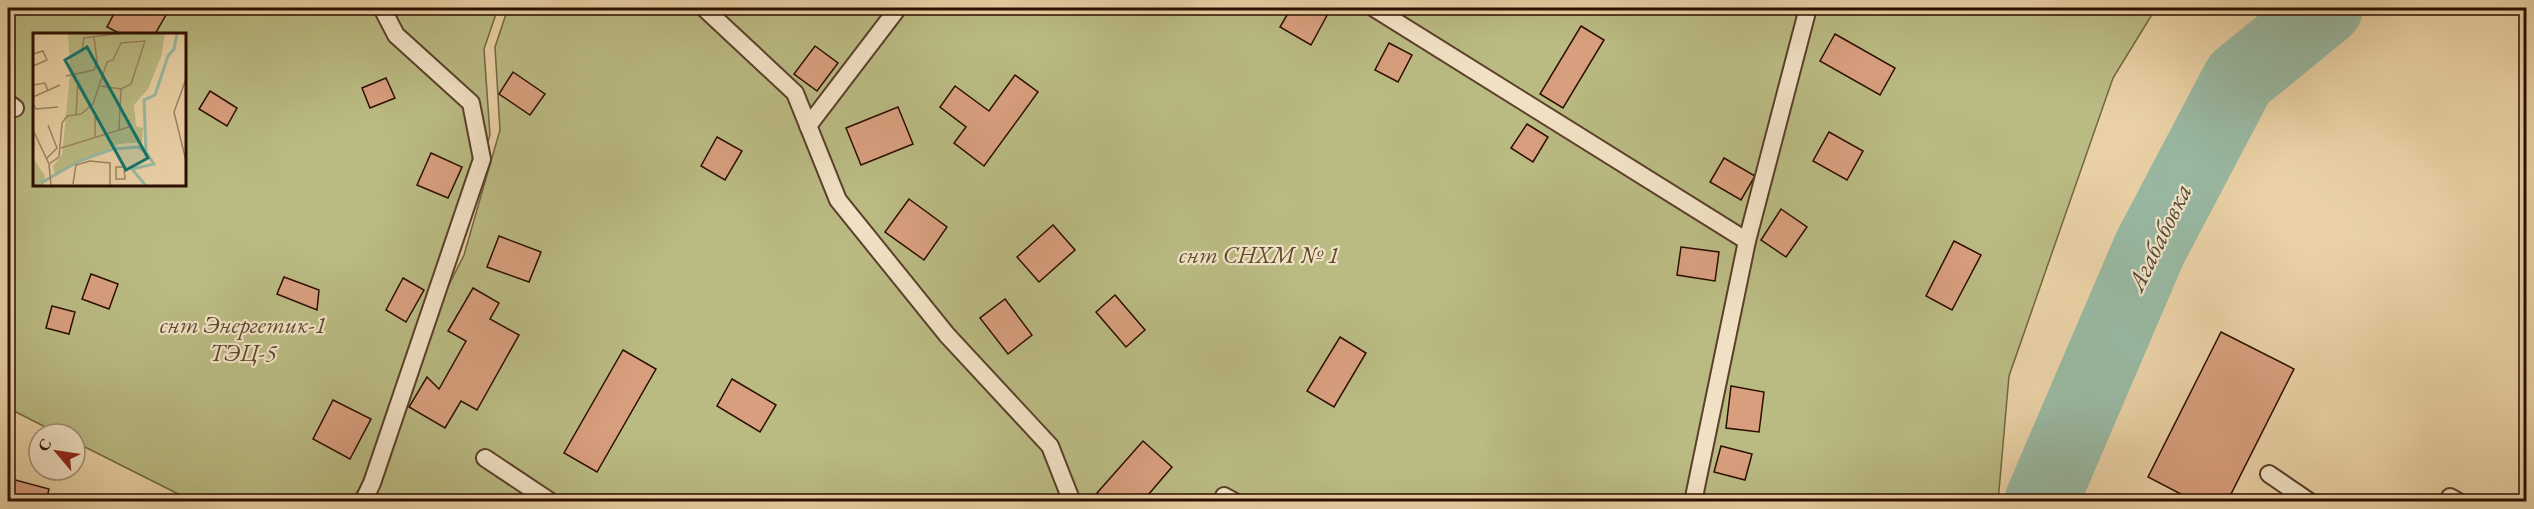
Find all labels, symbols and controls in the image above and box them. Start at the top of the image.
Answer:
inset map [33,33,186,186]
water label: Агабабовка [2117,178,2200,298]
park label: снт СНХМ № 1 [1179,239,1339,270]
park label: снт Энергетик-1 ТЭЦ-5 [160,309,326,368]
north arrow [27,422,87,482]
text: С [32,435,56,455]

